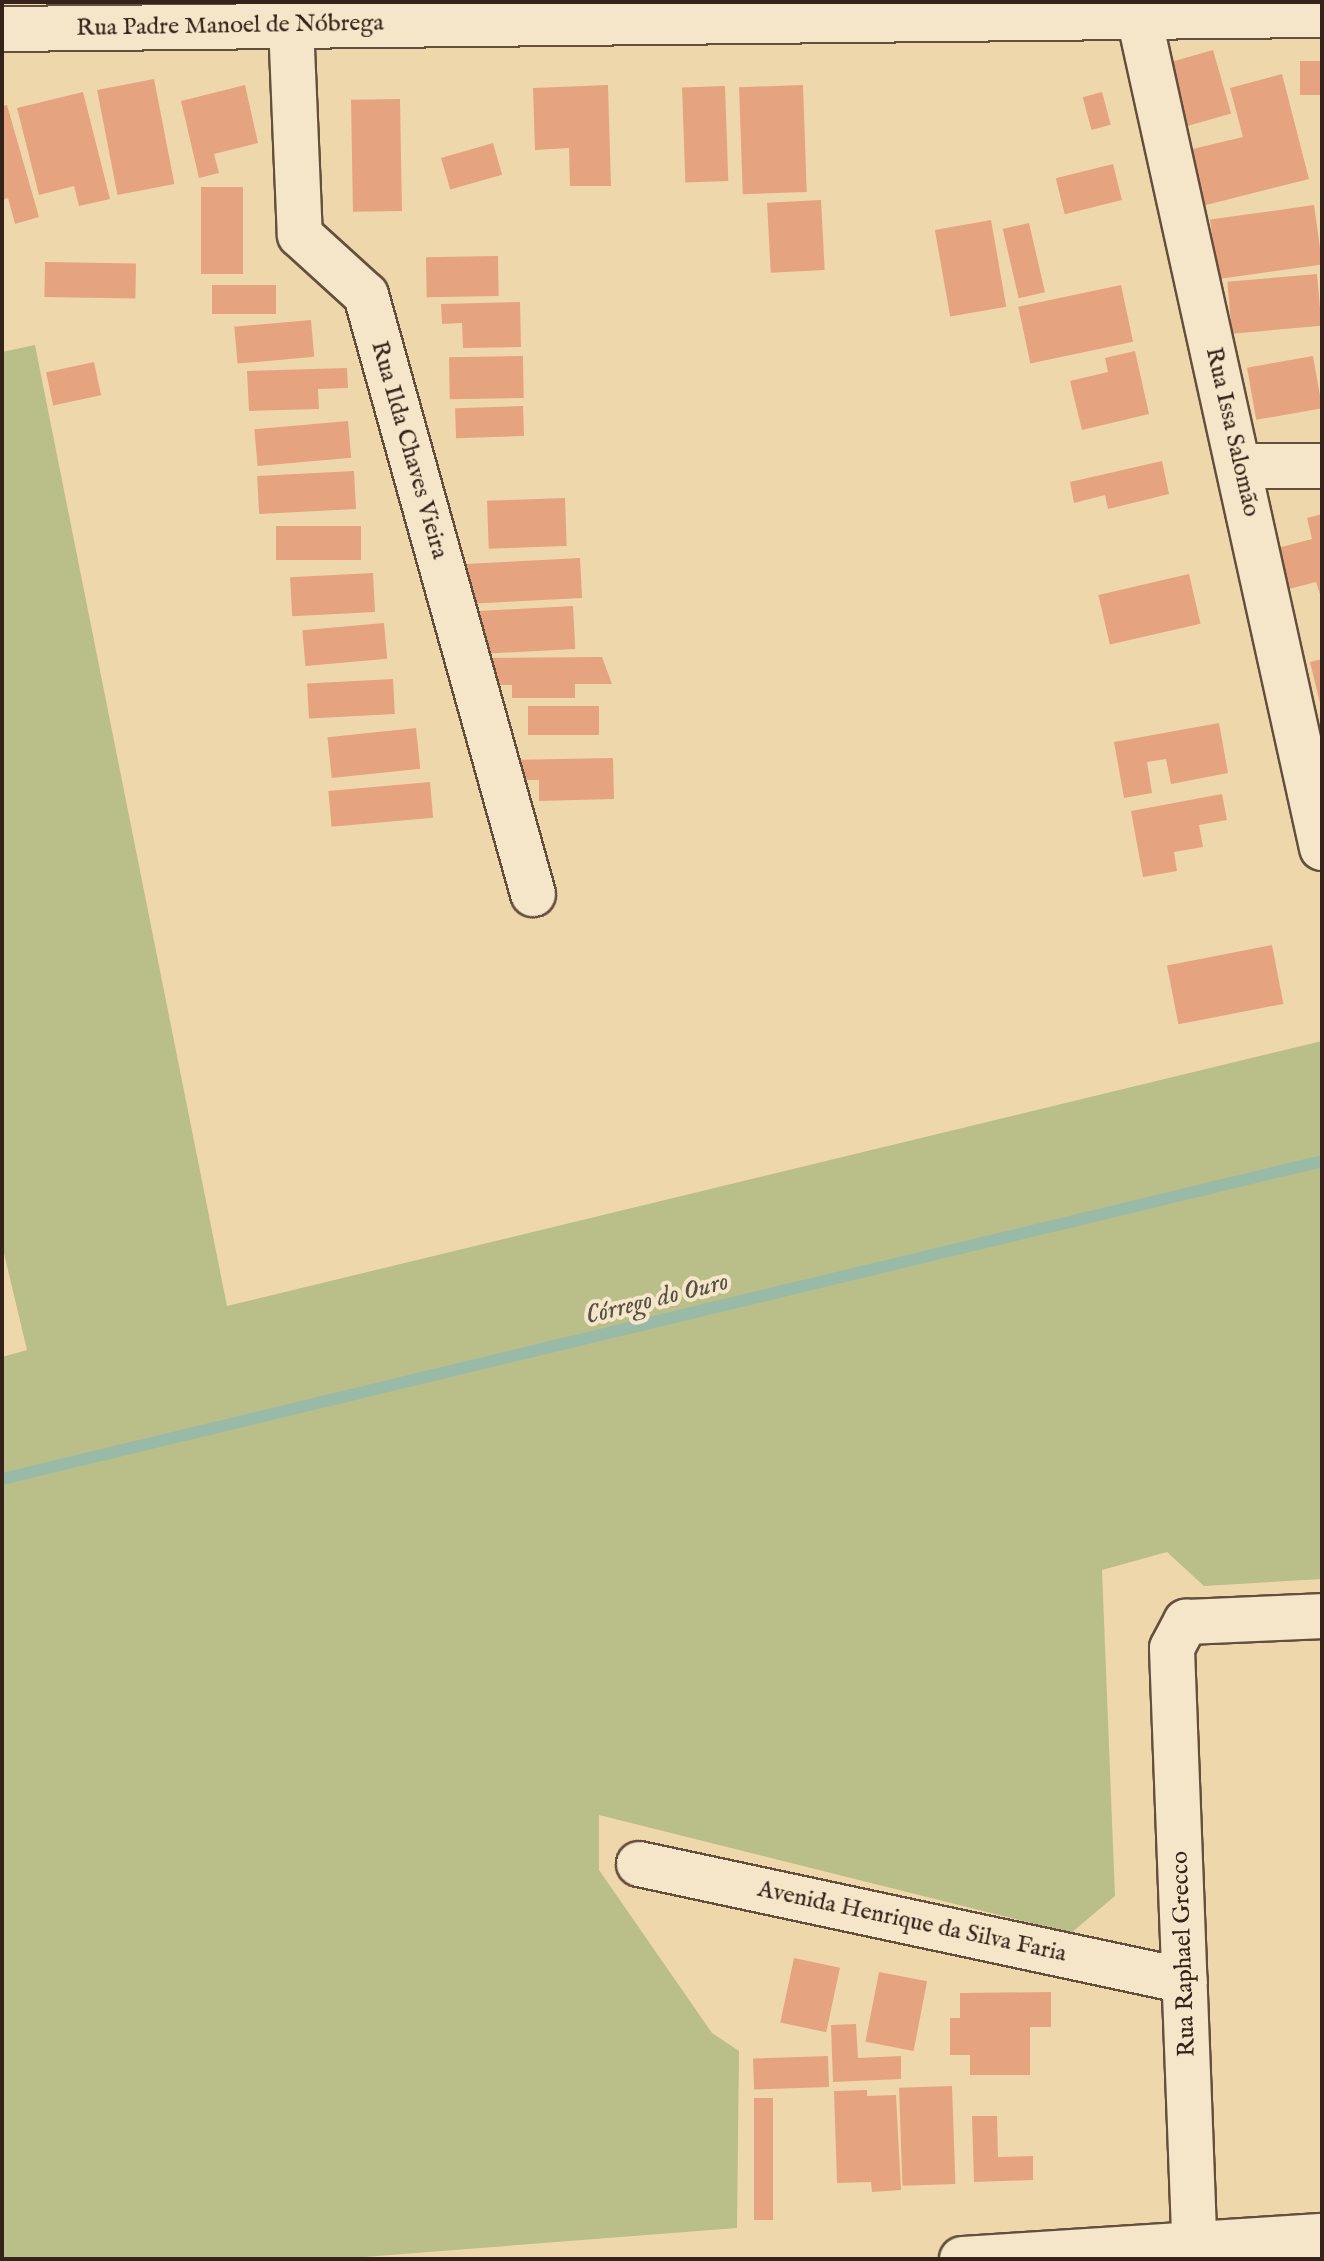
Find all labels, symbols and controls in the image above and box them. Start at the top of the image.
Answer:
street label: Rua Padre Manoel de Nóbrega [76,9,384,43]
street label: Rua Ilda Chaves Vieira [364,338,454,562]
street label: Rua Issa Salomão [1199,345,1265,519]
water label: Córrego do Ouro [582,1266,732,1332]
street label: Rua Raphael Grecco [1166,1851,1202,2057]
street label: Avenida Henrique da Silva Faria [755,1875,1069,1969]

